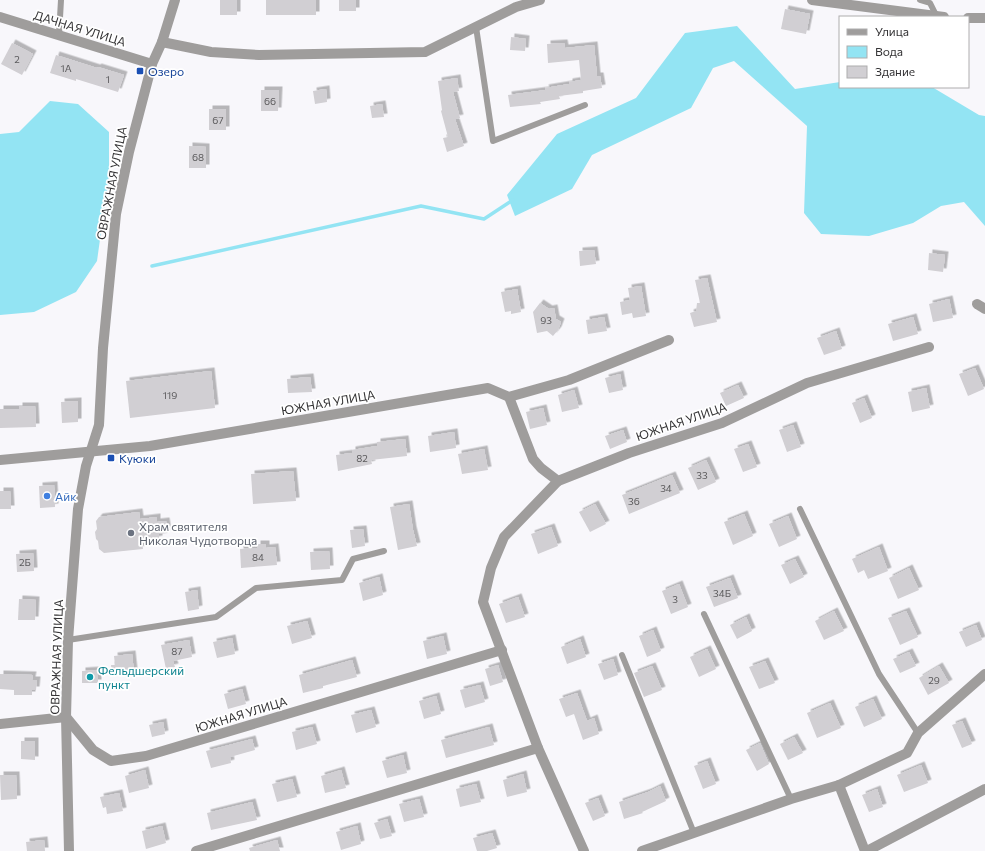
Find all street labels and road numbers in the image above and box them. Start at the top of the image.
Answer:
street label: ДАЧНАЯ УЛИЦА [32,7,128,49]
street label: ОВРАЖНАЯ УЛИЦА [93,125,129,241]
street label: ЮЖНАЯ УЛИЦА [280,387,376,417]
street label: ЮЖНАЯ УЛИЦА [634,399,728,443]
street label: ОВРАЖНАЯ УЛИЦА [47,599,65,715]
street label: ЮЖНАЯ УЛИЦА [193,693,289,735]

